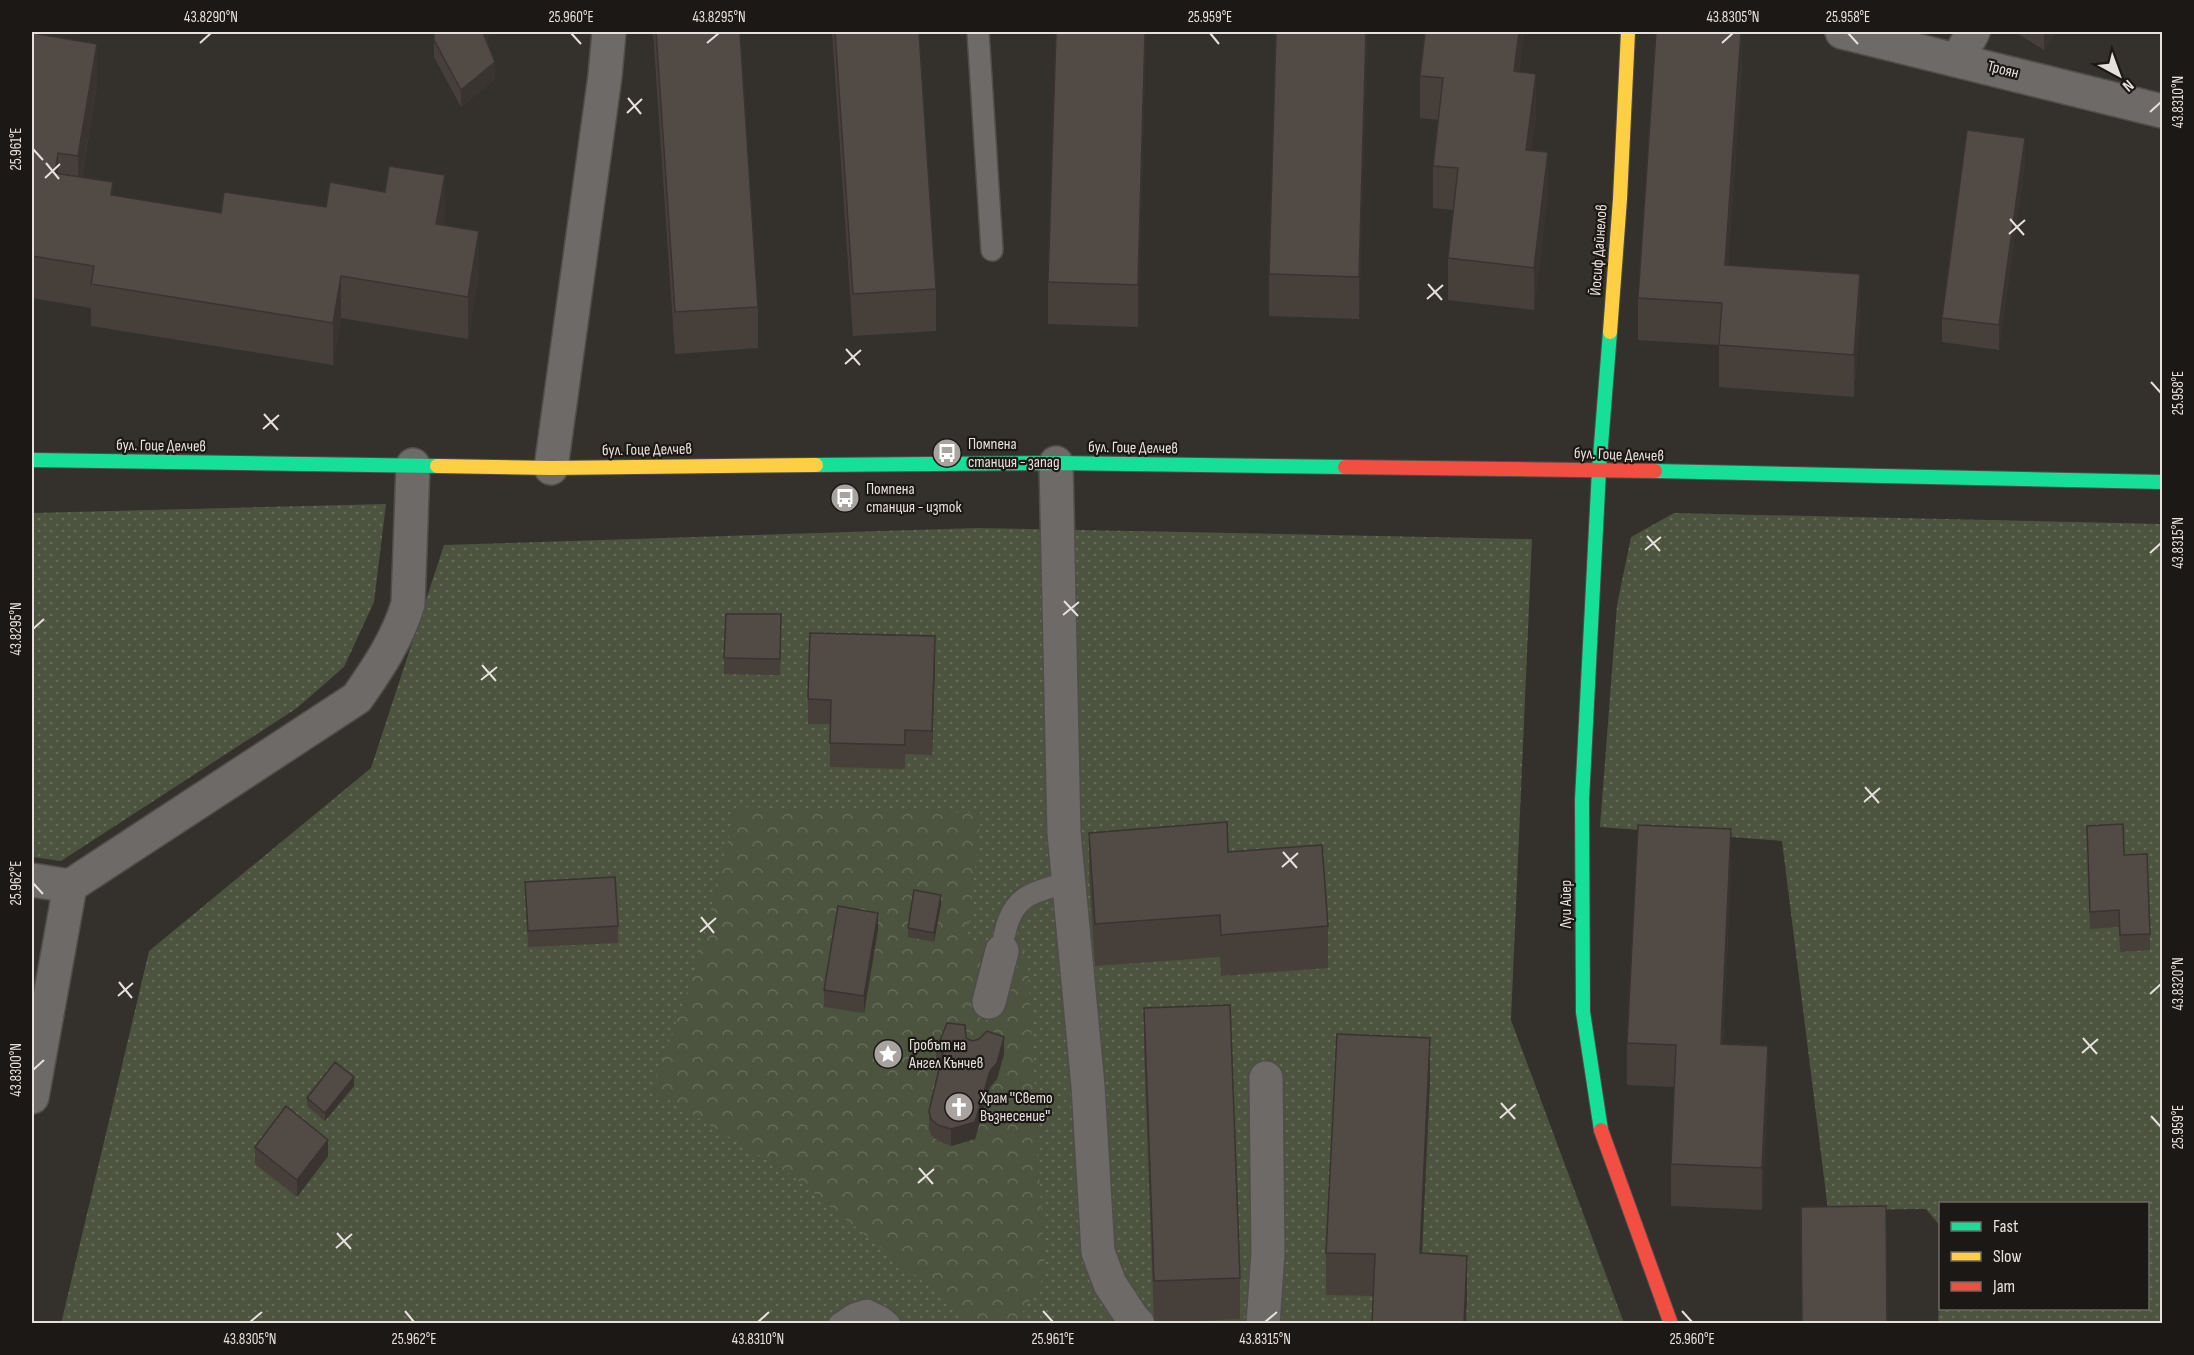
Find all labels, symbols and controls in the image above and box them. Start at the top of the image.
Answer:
text: 43.8290°N [184,8,238,27]
text: 25.960°E [548,8,594,27]
text: 43.8295°N [692,8,746,27]
text: 25.959°E [1188,8,1232,27]
text: 43.8305°N [1706,8,1760,27]
text: 25.958°E [1826,8,1870,27]
north arrow [2089,45,2149,105]
street label: Троян [1985,57,2021,83]
text: N [2118,75,2137,95]
text: 43.8310°N [2169,76,2188,128]
text: 25.961°E [7,127,26,171]
street label: Йосиф Дайнелов [1586,204,1612,296]
text: 25.958°E [2169,371,2188,415]
place label: Помпена станция - запад [968,435,1060,472]
street label: бул. Гоце Делчев [116,436,206,456]
bus stop icon: Помпена станция - запад [931,437,963,469]
street label: бул. Гоце Делчев [1088,438,1178,458]
street label: бул. Гоце Делчев [602,440,692,460]
street label: бул. Гоце Делчев [1574,444,1664,466]
place label: Помпена станция - изток [866,480,962,517]
bus stop icon: Помпена станция - изток [829,482,861,514]
text: 43.8315°N [2169,517,2188,569]
text: 43.8295°N [7,602,26,656]
text: 25.962°E [7,861,26,905]
street label: Луи Айер [1557,880,1576,929]
text: 43.8320°N [2169,957,2188,1011]
place label: Гробът на Ангел Кънчев [908,1036,983,1073]
place icon: Гробът на Ангел Кънчев [872,1038,904,1070]
text: 43.8300°N [7,1043,26,1097]
place label: Храм ''Свето Възнесение'' [979,1089,1053,1126]
church icon: Храм ''Свето Възнесение'' [943,1091,975,1123]
text: 25.959°E [2169,1105,2188,1149]
legend [1939,1202,2149,1310]
text: Fast [1993,1216,2019,1237]
text: Slow [1993,1246,2022,1267]
text: Jam [1992,1276,2015,1297]
text: 43.8305°N [223,1330,277,1349]
text: 25.962°E [392,1330,436,1349]
text: 43.8310°N [732,1330,784,1349]
text: 25.961°E [1031,1330,1075,1349]
text: 43.8315°N [1239,1330,1291,1349]
text: 25.960°E [1669,1330,1715,1349]

